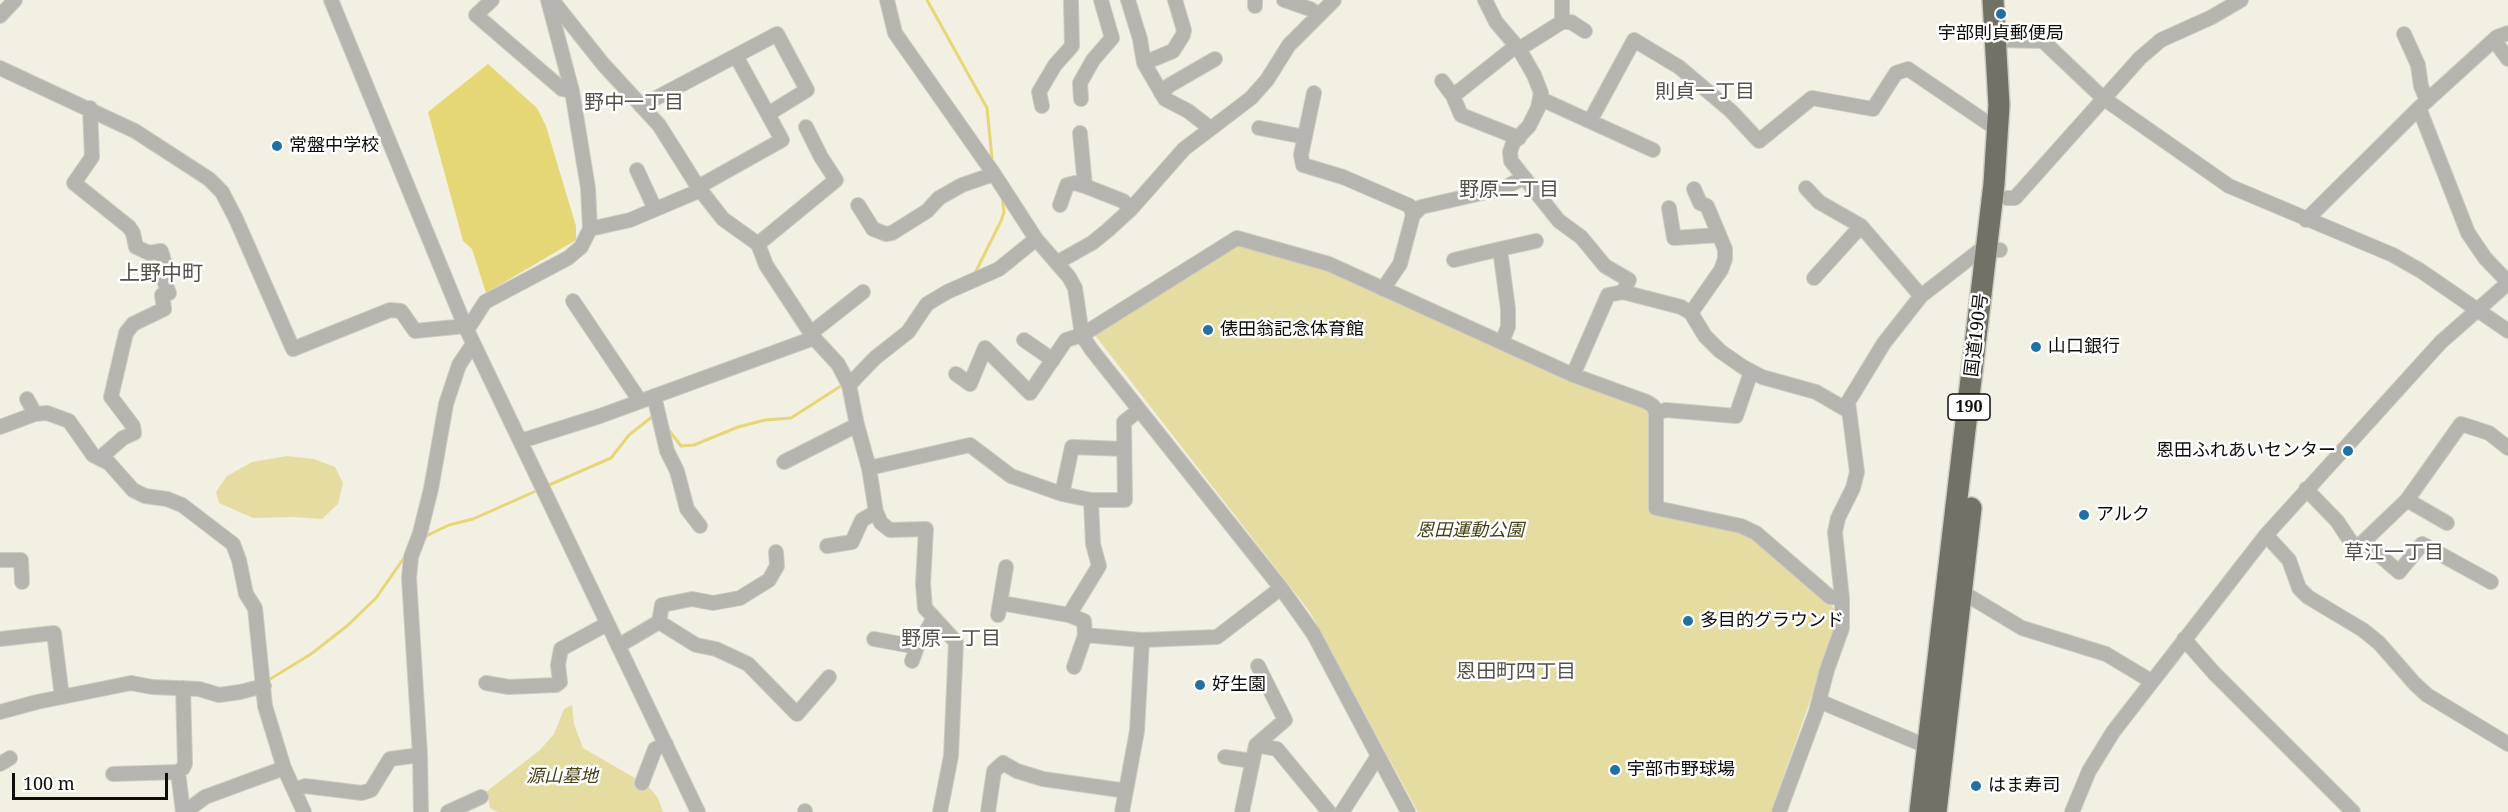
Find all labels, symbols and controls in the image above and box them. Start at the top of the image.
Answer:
marker: 宇部則貞郵便局 [1994,7,2008,21]
place label: 宇部則貞郵便局 [1938,23,2064,45]
district label: 則貞一丁目 [1655,80,1755,104]
district label: 野中一丁目 [584,91,684,115]
place label: 常盤中学校 [289,135,379,157]
marker: 常盤中学校 [270,139,284,153]
district label: 野原二丁目 [1459,178,1559,202]
district label: 上野中町 [119,261,203,287]
street label: 国道190号 [1961,292,1993,378]
place label: 俵田翁記念体育館 [1220,319,1364,341]
marker: 俵田翁記念体育館 [1201,323,1215,337]
place label: 山口銀行 [2048,336,2120,358]
marker: 山口銀行 [2029,340,2043,354]
road number: 190 [1948,394,1990,420]
place label: 恩田ふれあいセンター [2156,440,2336,462]
marker: 恩田ふれあいセンター [2341,444,2355,458]
place label: アルク [2096,504,2150,526]
marker: アルク [2077,508,2091,522]
park label: 恩田運動公園 [1416,520,1524,542]
district label: 草江一丁目 [2344,541,2444,565]
place label: 多目的グラウンド [1700,610,1844,632]
marker: 多目的グラウンド [1681,614,1695,628]
district label: 野原一丁目 [901,627,1001,651]
district label: 恩田町四丁目 [1456,660,1576,684]
place label: 好生園 [1212,674,1266,696]
marker: 好生園 [1193,678,1207,692]
place label: 宇部市野球場 [1627,759,1735,781]
scale bar [15,761,171,799]
marker: 宇部市野球場 [1608,763,1622,777]
park label: 源山墓地 [526,766,598,788]
text: 100 m [23,771,75,795]
place label: はま寿司 [1988,775,2060,797]
marker: はま寿司 [1969,779,1983,793]

